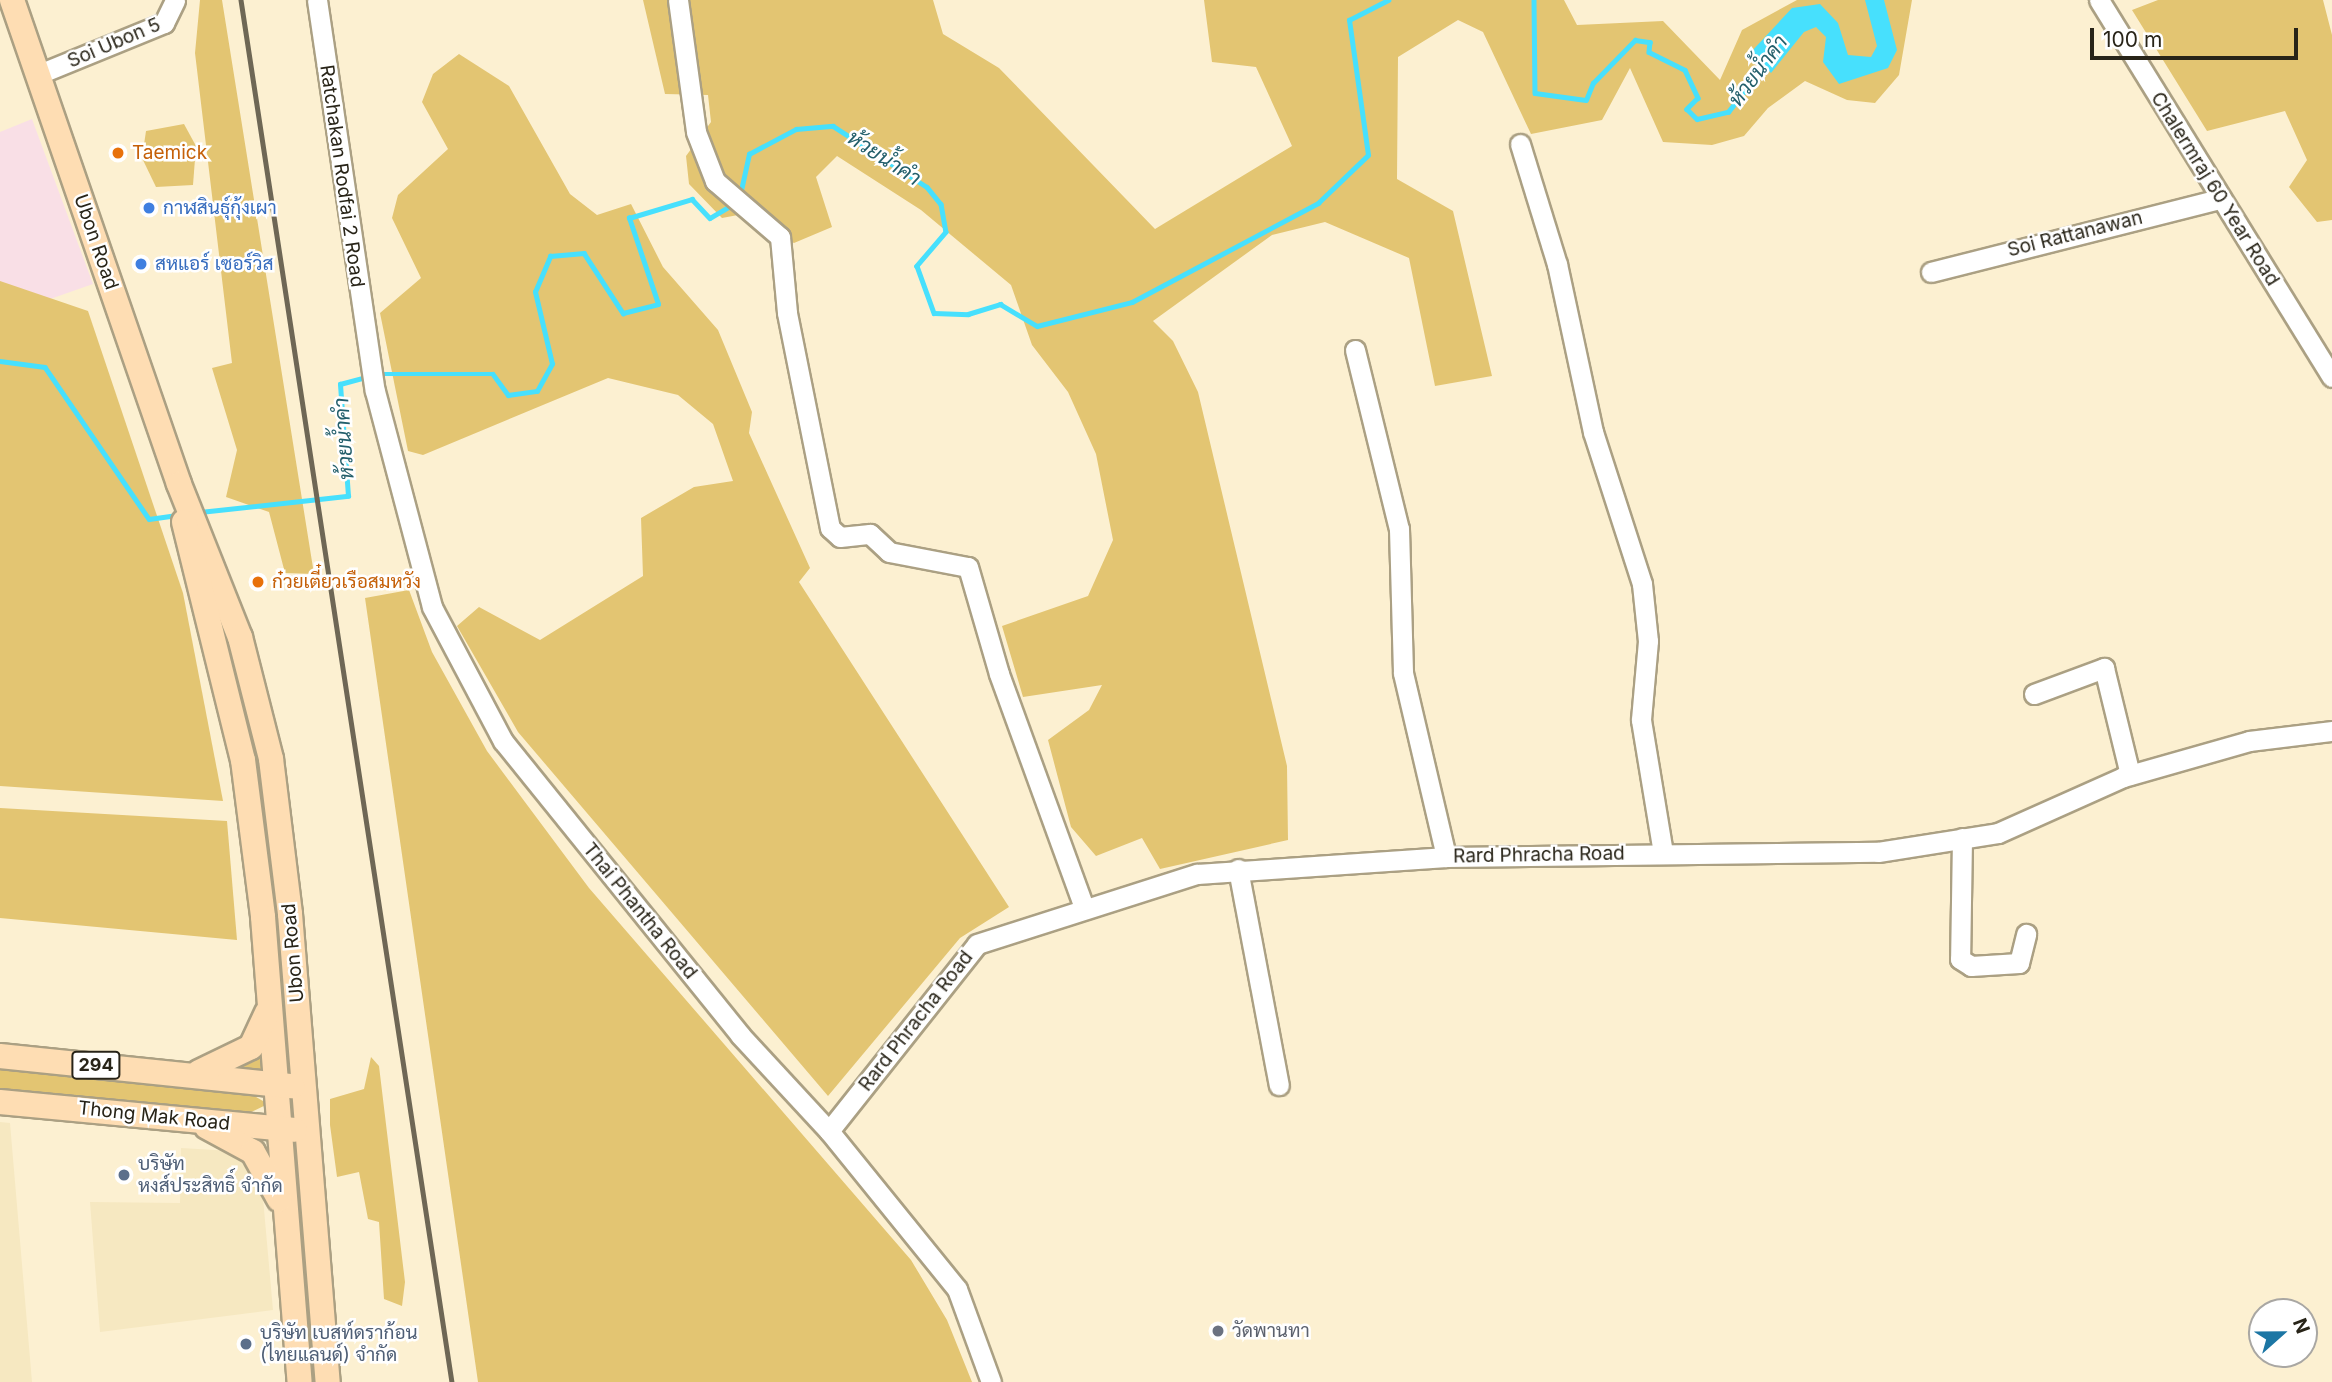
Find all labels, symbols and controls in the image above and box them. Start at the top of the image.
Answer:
street label: Soi Ubon 5 [64,13,164,73]
scale bar [2094,14,2302,58]
text: 100 m [2103,27,2162,52]
water label: ห้วยน้ำคำ [1723,30,1793,112]
street label: Ratchakan Rodfai 2 Road [315,63,369,289]
street label: Chalermraj 60 Year Road [2146,88,2284,290]
water label: ห้วยน้ำคำ [843,125,925,191]
place label: Taemick [132,142,207,164]
marker: Taemick [110,145,126,161]
street label: Ubon Road [69,191,123,293]
place label: กาฬสินธุ์กุ้งเผา [163,197,277,219]
marker: กาฬสินธุ์กุ้งเผา [141,200,157,216]
street label: Soi Rattanawan [2005,206,2145,262]
place label: สหแอร์ เซอร์วิส [155,253,273,275]
marker: สหแอร์ เซอร์วิส [133,256,149,272]
water label: ห้วยน้ำคำ [329,397,359,481]
place label: ก๋วยเตี๋ยวเรือสมหวัง [272,571,421,593]
marker: ก๋วยเตี๋ยวเรือสมหวัง [250,574,266,590]
street label: Thai Phantha Road [578,838,702,984]
street label: Rard Phracha Road [1453,842,1625,868]
street label: Ubon Road [277,902,309,1004]
street label: Rard Phracha Road [854,946,978,1096]
road number: 294 [70,1050,122,1080]
street label: Thong Mak Road [77,1097,231,1135]
place label: บริษัท หงส์ประสิทธิ์ จำกัด [138,1153,283,1197]
marker: บริษัท หงส์ประสิทธิ์ จำกัด [116,1167,132,1183]
north arrow [2248,1298,2318,1368]
text: N [2288,1315,2315,1337]
place label: วัดพานทา [1232,1320,1310,1342]
place label: บริษัท เบสท์ดราก้อน (ไทยแลนด์) จำกัด [260,1322,418,1366]
marker: วัดพานทา [1210,1323,1226,1339]
marker: บริษัท เบสท์ดราก้อน (ไทยแลนด์) จำกัด [238,1336,254,1352]

